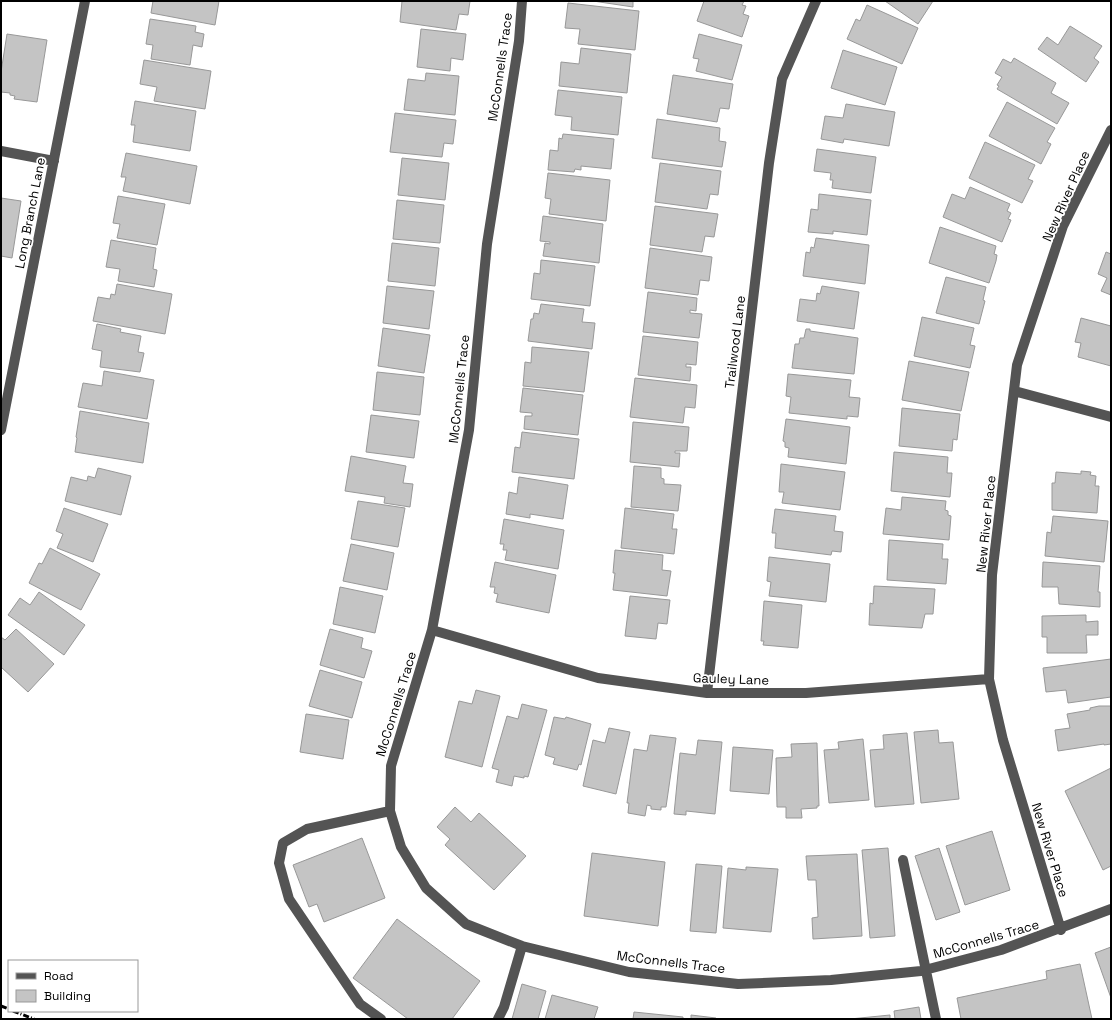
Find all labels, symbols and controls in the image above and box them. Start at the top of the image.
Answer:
street label: McConnells Trace [484,12,516,122]
street label: New River Place [1038,148,1094,244]
street label: Long Branch Lane [11,156,49,270]
street label: Trailwood Lane [721,295,749,389]
street label: McConnells Trace [445,334,473,444]
street label: New River Place [972,474,1000,574]
street label: McConnells Trace [372,649,420,759]
street label: Gauley Lane [693,669,769,689]
street label: New River Place [1028,801,1072,899]
street label: McConnells Trace [931,916,1041,962]
street label: McConnells Trace [616,947,726,977]
legend [8,960,138,1012]
text: Road [44,968,73,984]
text: Building [44,988,91,1004]

